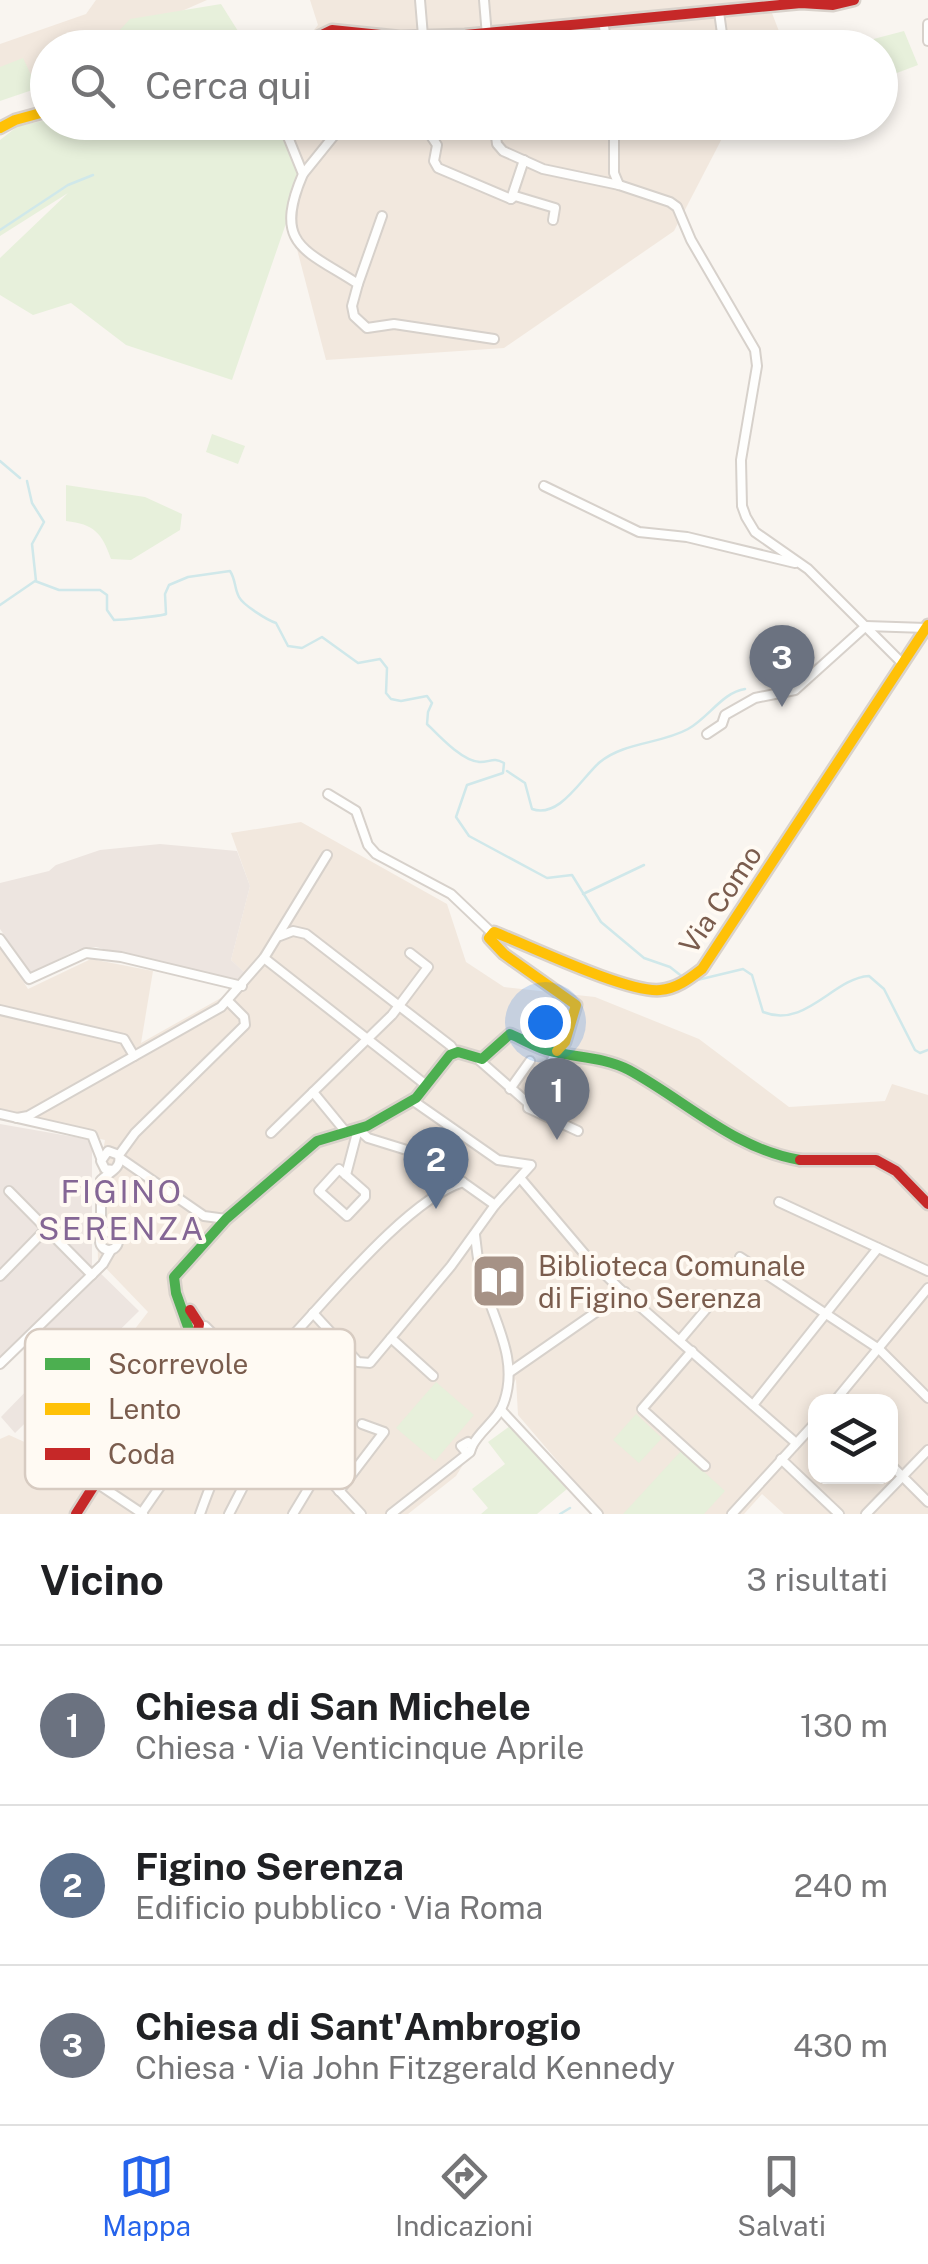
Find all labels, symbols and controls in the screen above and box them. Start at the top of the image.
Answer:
search box [30,30,898,140]
icon: search [65,58,120,113]
text: Cerca qui [145,63,312,108]
pin: 3 [750,624,814,707]
street label: Via Como [672,839,768,959]
your location [520,997,571,1048]
pin: 1 [524,1058,590,1140]
pin: 2 [404,1126,468,1209]
district label: FIGINO SERENZA [38,1173,206,1247]
place label: Biblioteca Comunale di Figino Serenza [538,1249,806,1314]
library icon: Biblioteca Comunale di Figino Serenza [469,1251,529,1311]
legend [25,1329,355,1489]
text: Scorrevole [108,1347,248,1380]
text: Lento [108,1392,181,1425]
map controls [808,1394,898,1484]
button: layers [808,1394,898,1484]
text: Coda [108,1437,175,1470]
text: Vicino [40,1555,164,1604]
text: 3 risultati [746,1561,888,1598]
text: Chiesa di San Michele [135,1684,531,1729]
text: 1 [66,1707,79,1744]
text: 130 m [800,1707,888,1744]
text: Chiesa · Via Venticinque Aprile [135,1729,584,1766]
text: Figino Serenza [135,1844,404,1889]
text: 2 [62,1867,83,1904]
text: 240 m [794,1867,888,1904]
text: Edificio pubblico · Via Roma [135,1889,543,1926]
text: Chiesa di Sant'Ambrogio [135,2004,581,2049]
text: 3 [62,2027,83,2064]
text: 430 m [793,2027,888,2064]
text: Chiesa · Via John Fitzgerald Kennedy [135,2049,675,2086]
tab: Mappa [102,2149,191,2242]
tab: Indicazioni [395,2149,533,2242]
tab: Salvati [737,2149,826,2242]

